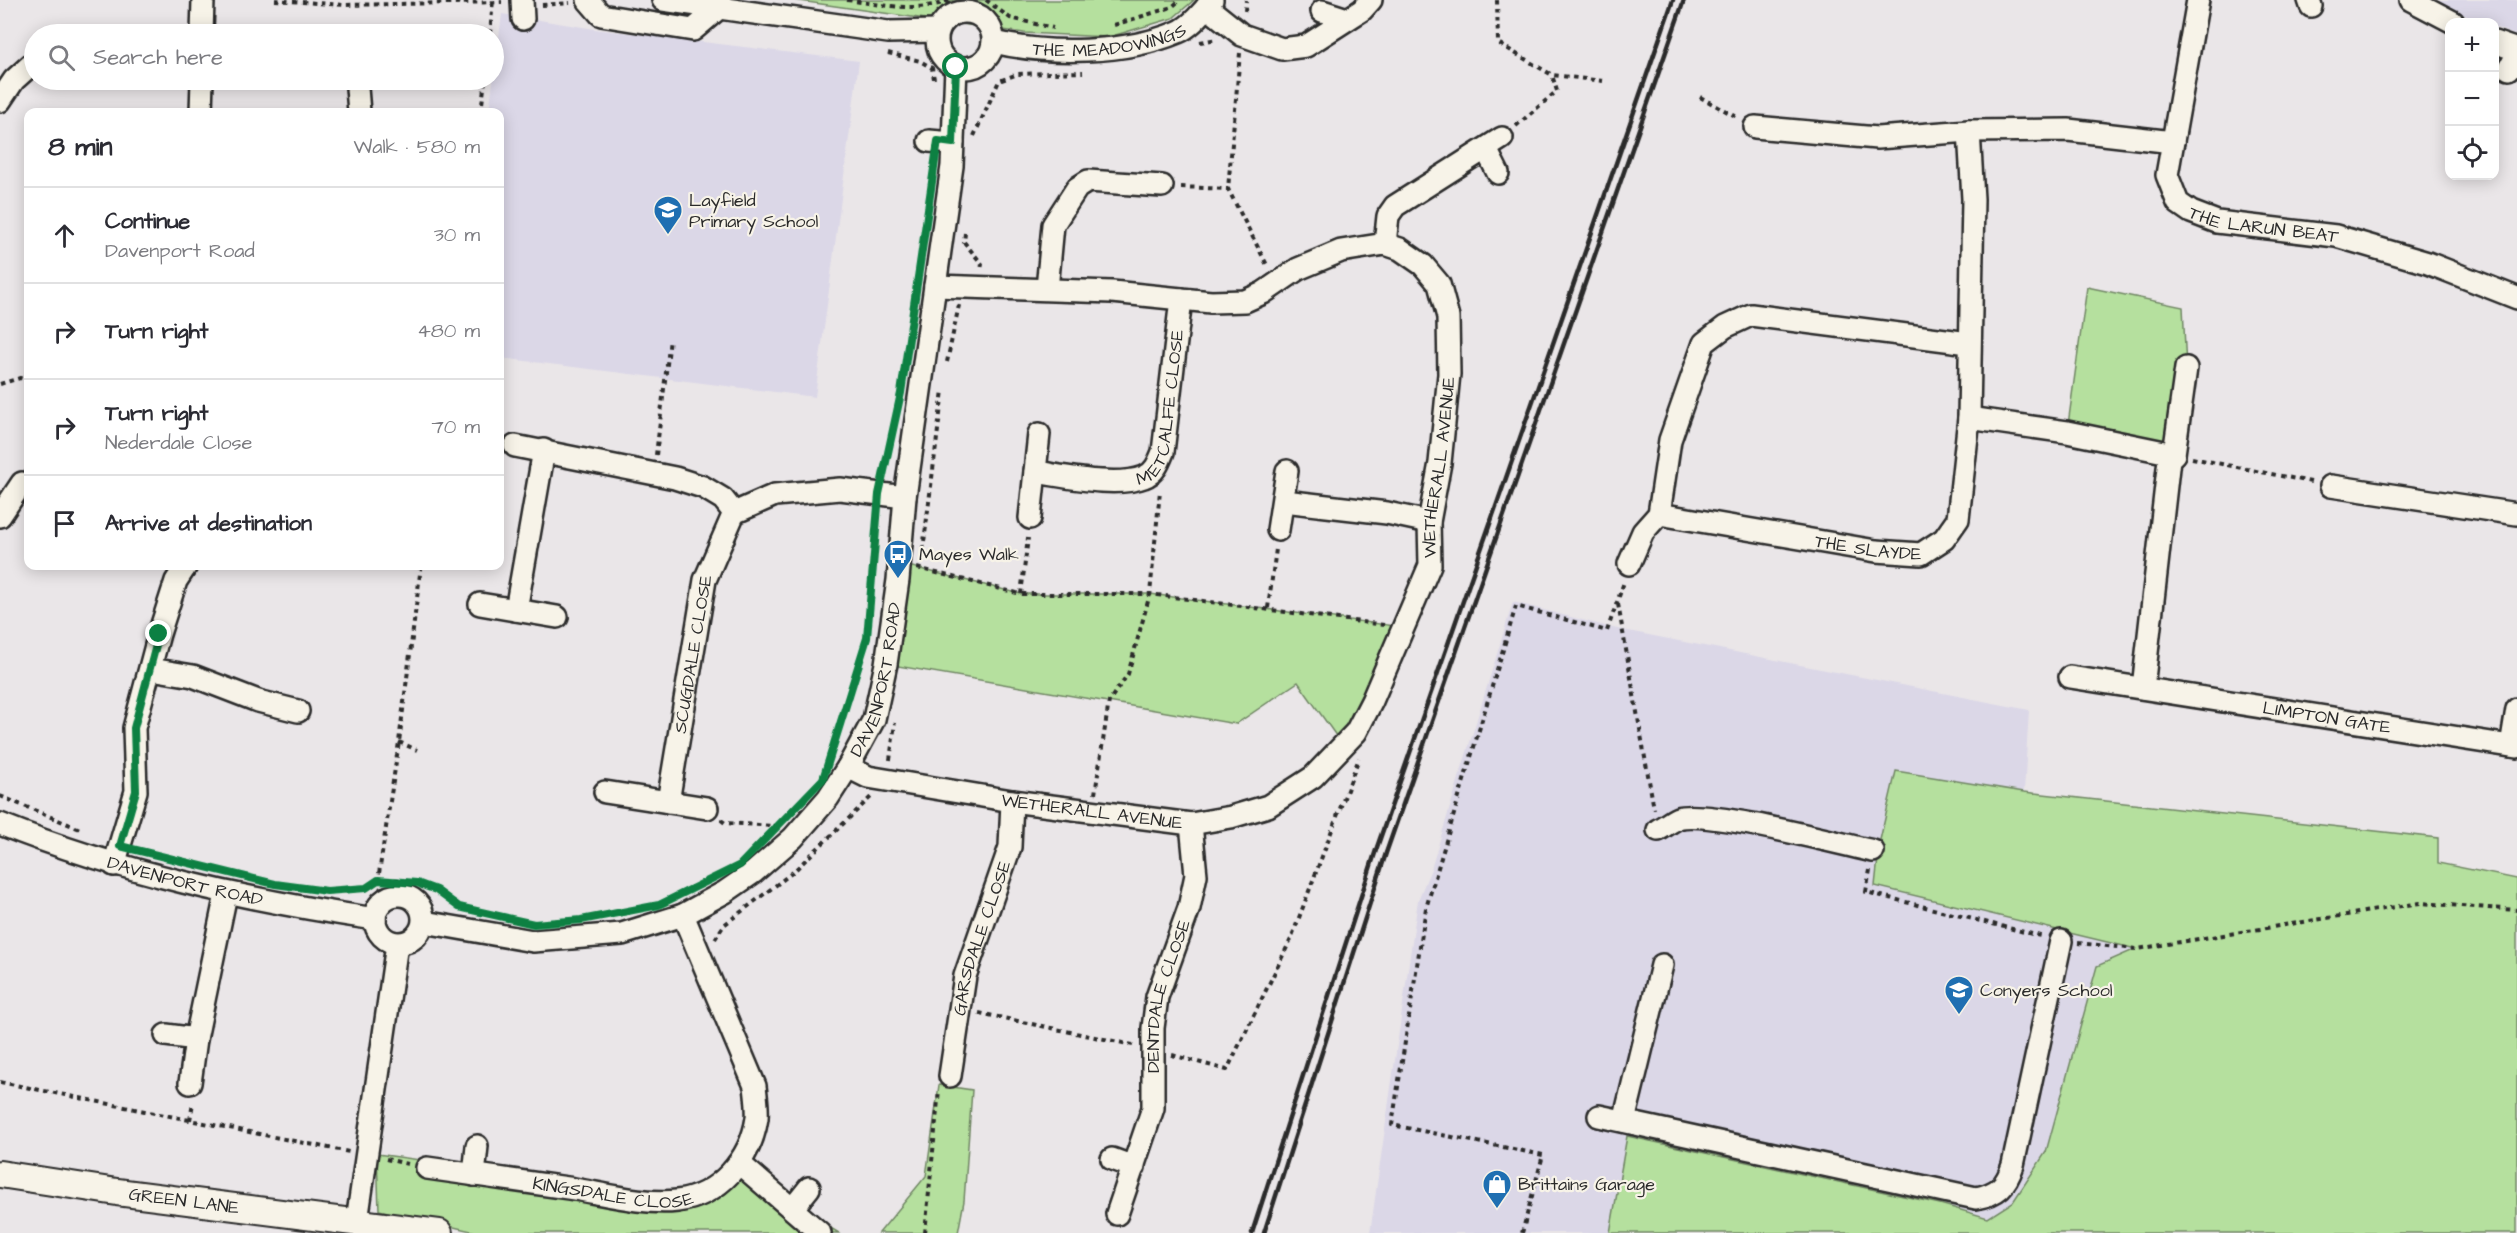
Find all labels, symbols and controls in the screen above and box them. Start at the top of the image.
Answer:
street label: THE MEADOWINGS [1031,18,1191,64]
map controls [2445,18,2499,180]
button: + [2445,18,2499,72]
search box [24,24,504,90]
icon: search [45,41,78,74]
text: Search here [93,42,223,73]
route start [942,53,968,79]
button: − [2445,72,2499,126]
button: locate [2445,126,2499,180]
text: 8 min [48,129,112,165]
text: Walk · 580 m [353,133,480,161]
place label: Layfield Primary School [689,188,818,235]
school or university icon: Layfield Primary School [652,194,684,236]
street label: THE LARUN BEAT [2185,200,2341,249]
text: Continue [105,206,190,237]
icon: ahead [48,219,81,252]
text: 30 m [434,221,480,249]
text: Davenport Road [105,237,255,265]
icon: right [48,315,81,348]
text: Turn right [105,316,208,347]
text: 480 m [417,317,480,345]
street label: METCALFE CLOSE [1132,328,1190,492]
street label: WETHERALL AVENUE [1417,375,1462,558]
text: Turn right [105,398,208,429]
icon: right [48,411,81,444]
text: 70 m [432,413,480,441]
text: Nederdale Close [105,429,252,457]
icon: arrive [48,507,81,540]
text: Arrive at destination [105,508,312,539]
street label: THE SLAYDE [1813,529,1923,567]
bus stop icon: Mayes Walk [882,538,914,580]
place label: Mayes Walk [919,542,1019,568]
street label: SCUGDALE CLOSE [668,573,719,735]
street label: DAVENPORT ROAD [844,600,908,761]
route end [145,620,171,646]
street label: LIMPTON GATE [2261,695,2393,740]
street label: WETHERALL AVENUE [999,787,1184,836]
street label: DAVENPORT ROAD [104,850,265,913]
street label: GARSDALE CLOSE [947,857,1017,1017]
street label: DENTDALE CLOSE [1141,916,1197,1073]
school or university icon: Conyers School [1943,974,1975,1016]
place label: Conyers School [1980,978,2113,1004]
shop icon: Brittains Garage [1481,1168,1513,1210]
street label: KINGSDALE CLOSE [531,1171,697,1215]
place label: Brittains Garage [1518,1172,1655,1198]
street label: GREEN LANE [127,1182,241,1220]

